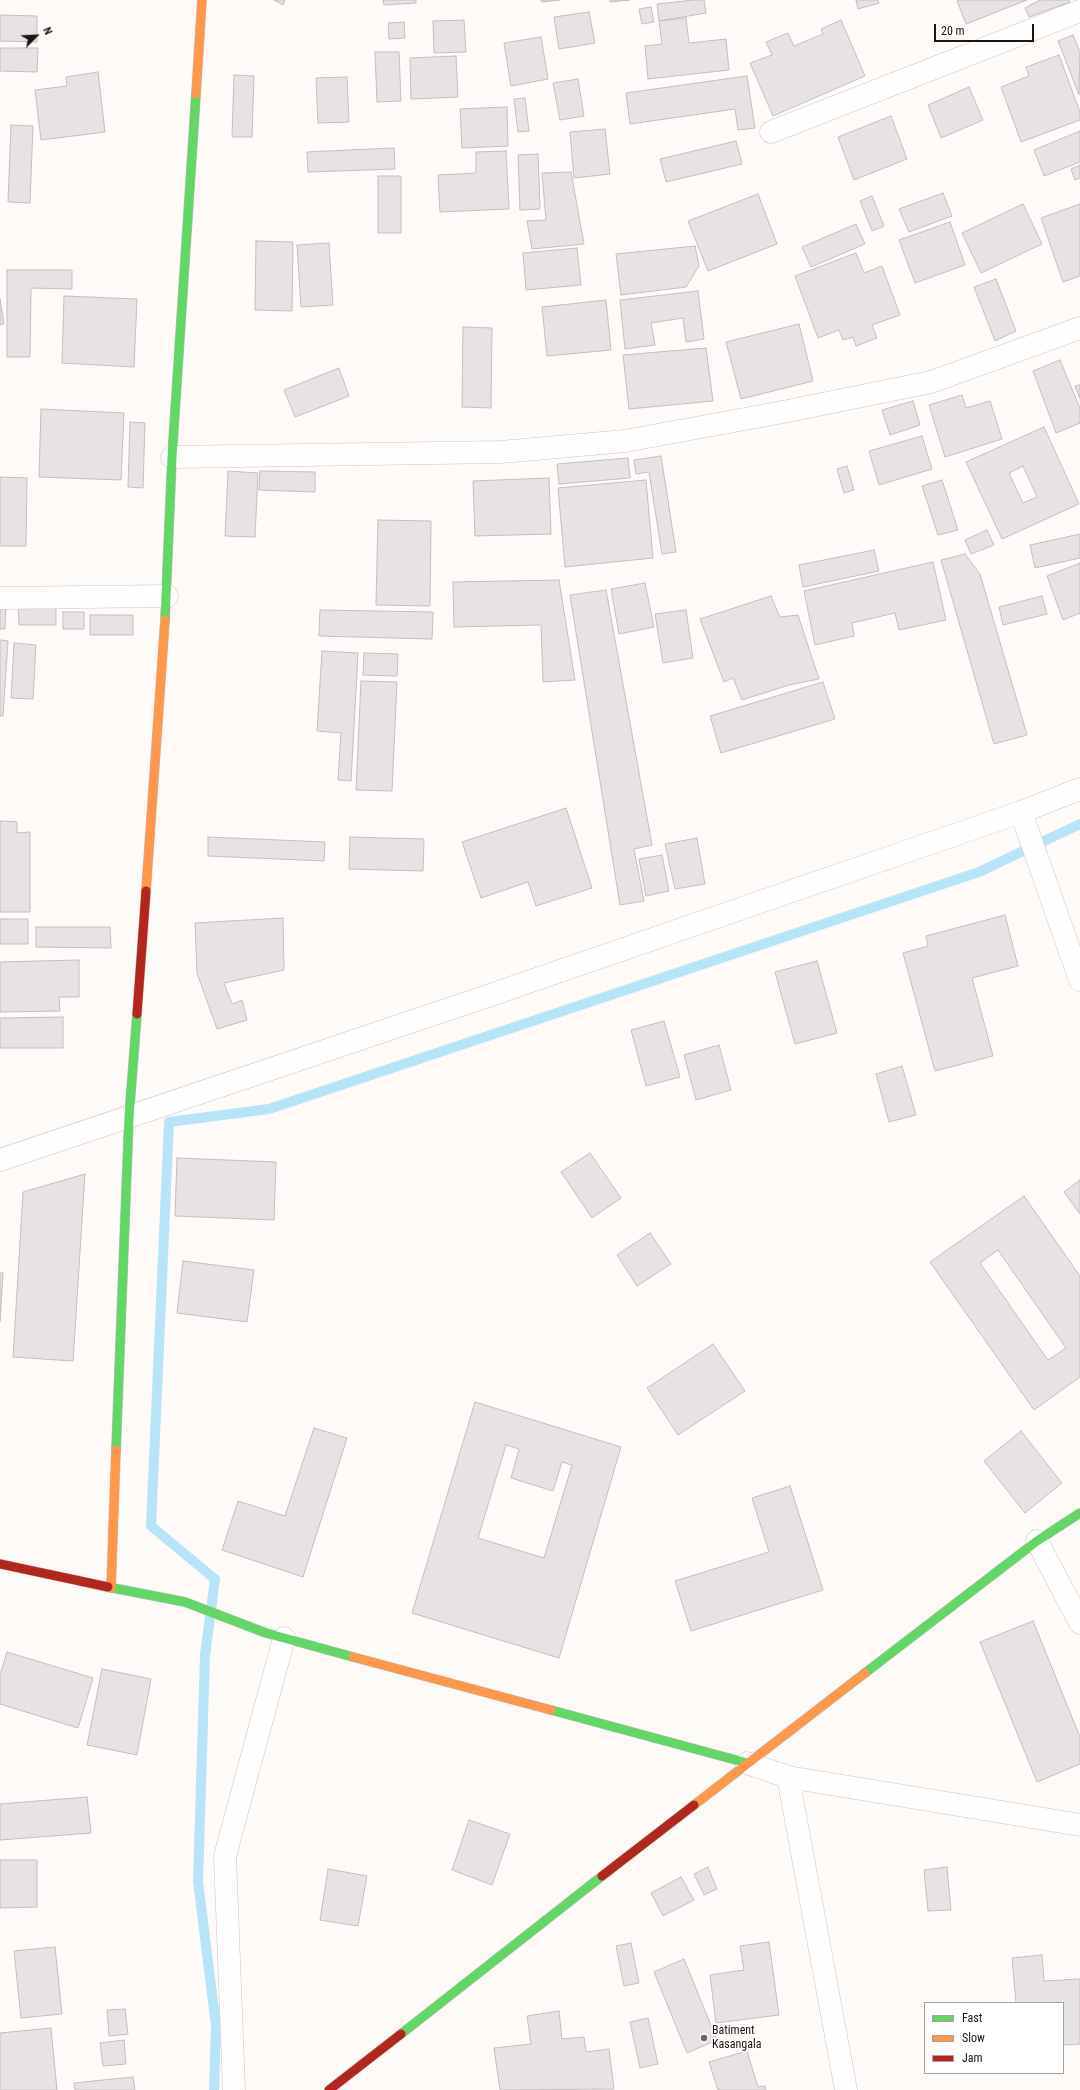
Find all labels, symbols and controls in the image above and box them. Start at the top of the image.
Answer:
north arrow [16,16,56,56]
scale bar [936,16,1036,42]
text: 20 m [941,24,965,38]
text: N [40,25,55,37]
legend [924,2002,1064,2074]
text: Fast [962,2011,982,2025]
place label: Batiment Kasangala [712,2024,761,2052]
text: Slow [962,2031,985,2045]
marker: Batiment Kasangala [699,2033,709,2043]
text: Jam [962,2051,983,2065]

